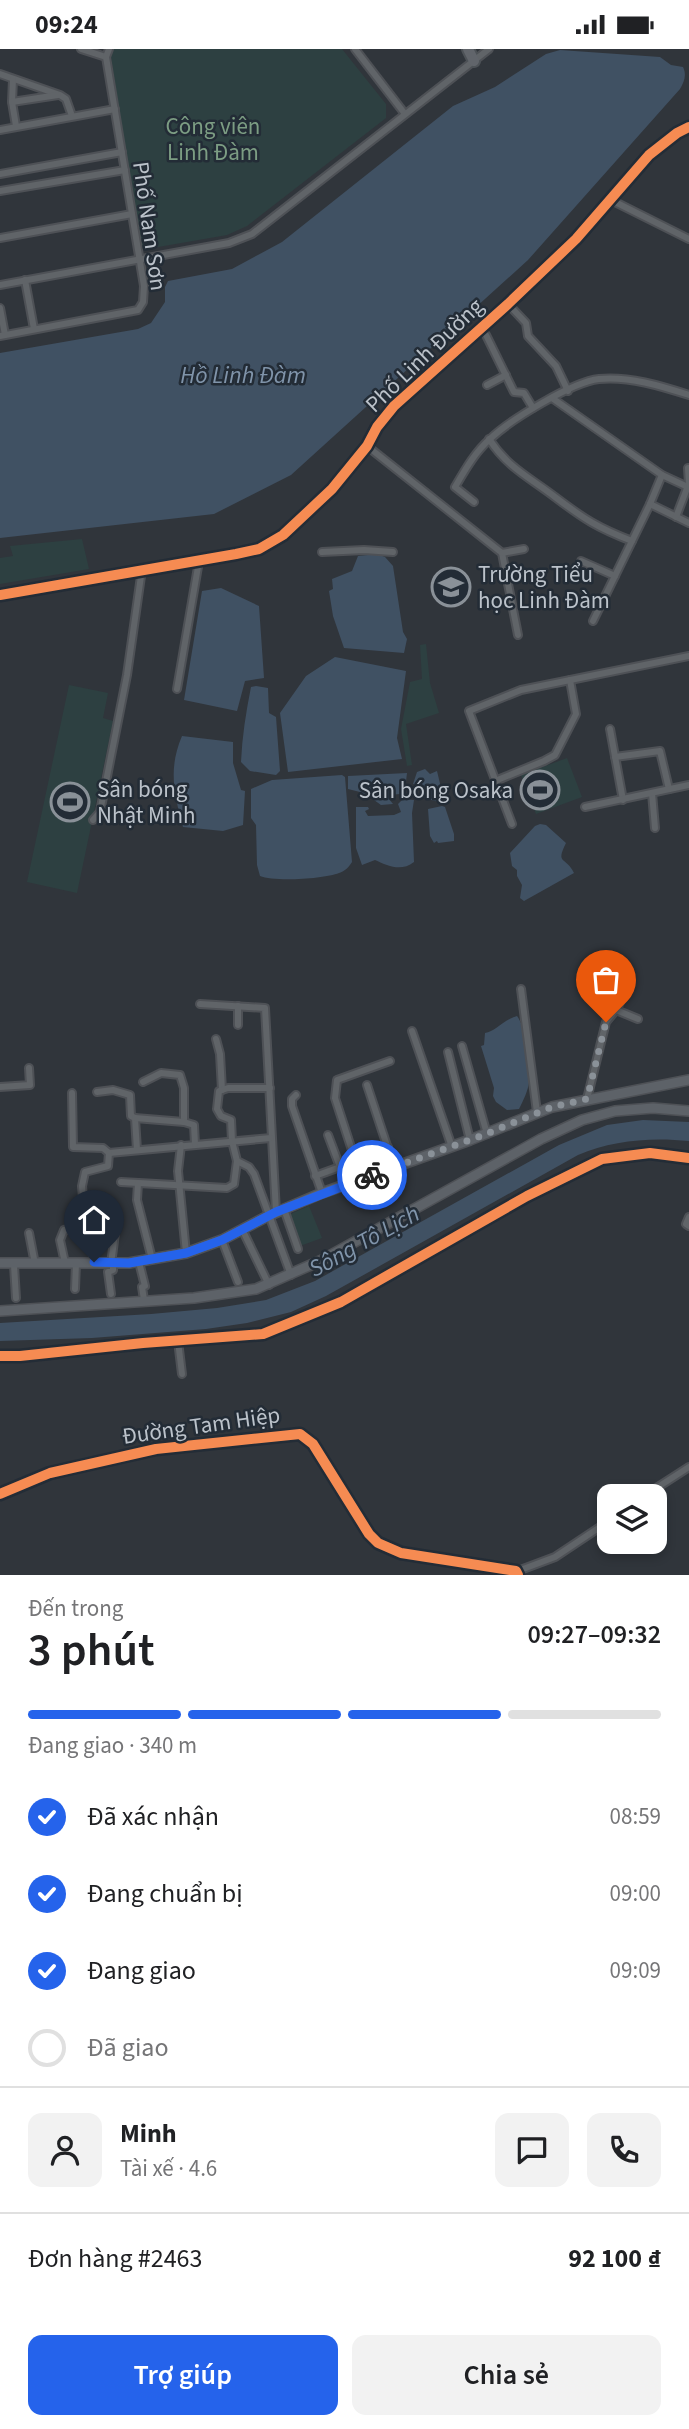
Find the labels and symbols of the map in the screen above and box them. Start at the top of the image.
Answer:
park label: Công viên Linh Đàm [166,110,260,169]
street label: Phố Nam Sơn [124,159,175,293]
street label: Phố Linh Đường [358,290,491,420]
water label: Hồ Linh Đàm [180,358,306,393]
place label: Trường Tiểu học Linh Đàm [478,558,610,617]
school or university icon: Trường Tiểu học Linh Đàm [430,566,472,608]
sports icon: Sân bóng Osaka [519,769,561,811]
place label: Sân bóng Nhật Minh [97,773,196,832]
place label: Sân bóng Osaka [359,774,513,807]
sports icon: Sân bóng Nhật Minh [49,781,91,823]
pin [576,950,636,1022]
courier [337,1140,407,1210]
pin [64,1190,124,1262]
water label: Sông Tô Lịch [302,1197,426,1286]
street label: Đường Tam Hiệp [120,1398,282,1453]

